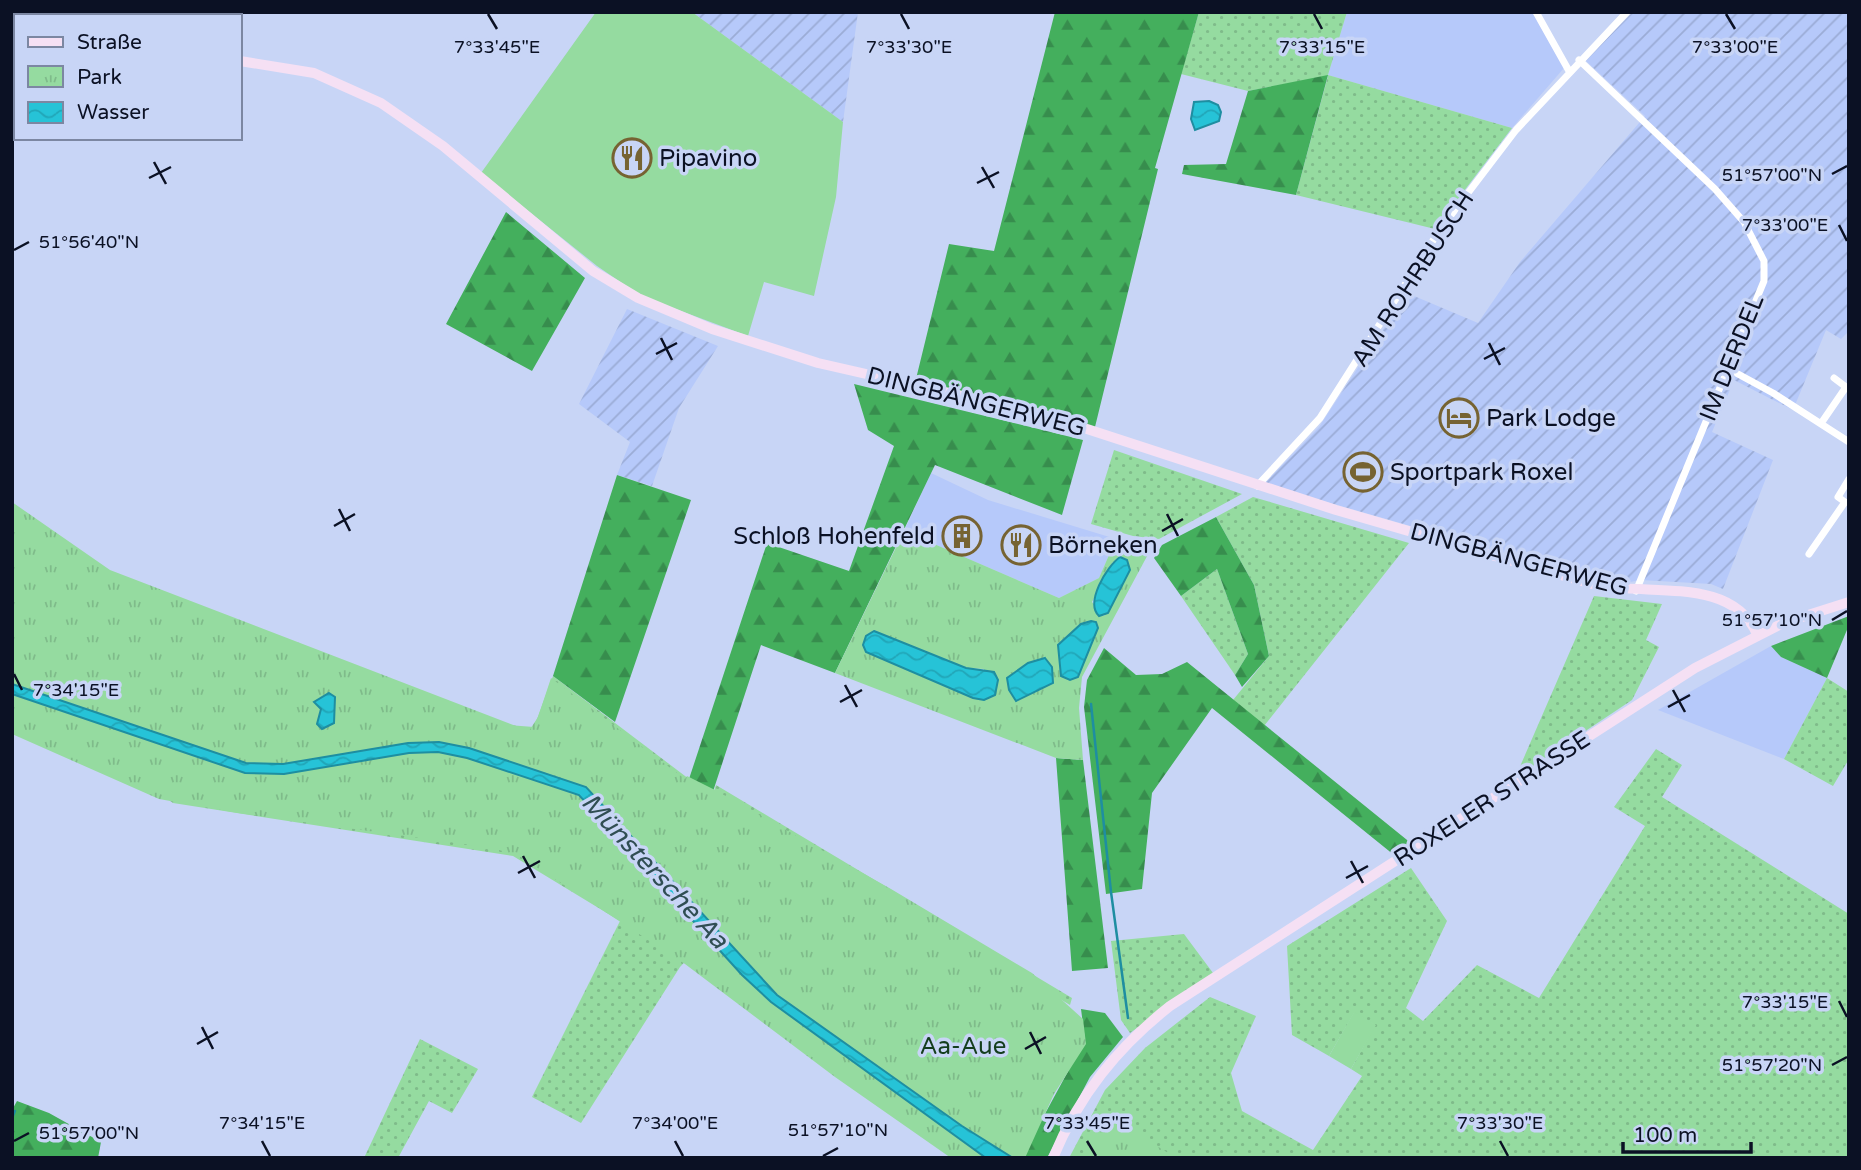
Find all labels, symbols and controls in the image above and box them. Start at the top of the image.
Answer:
legend [14,14,242,140]
text: Straße [77,30,142,55]
text: 7°33'45"E [454,36,540,58]
text: 7°33'30"E [866,36,952,58]
text: 7°33'15"E [1279,36,1365,58]
text: 7°33'00"E [1692,36,1778,58]
text: Park [77,65,122,90]
text: Wasser [77,100,149,125]
restaurant icon: Pipavino [611,137,653,179]
place label: Pipavino [659,144,757,173]
text: 51°57'00"N [1722,164,1822,186]
street label: AM ROHRBUSCH [1345,186,1481,372]
text: 7°33'00"E [1742,214,1828,236]
text: 51°56'40"N [39,231,139,253]
street label: IM DERDEL [1693,290,1771,425]
street label: DINGBÄNGERWEG [864,361,1088,443]
hotel icon: Park Lodge [1438,397,1480,439]
place label: Park Lodge [1486,404,1616,433]
sports icon: Sportpark Roxel [1342,451,1384,493]
place label: Sportpark Roxel [1390,458,1573,487]
building icon: Schloß Hohenfeld [941,515,983,557]
street label: DINGBÄNGERWEG [1407,517,1631,603]
place label: Schloß Hohenfeld [733,522,935,551]
restaurant icon: Börneken [1000,524,1042,566]
place label: Börneken [1048,531,1158,560]
text: 51°57'10"N [1722,609,1822,631]
text: 7°34'15"E [33,679,119,701]
street label: ROXELER STRASSE [1388,725,1596,873]
water label: Münstersche Aa [575,787,736,956]
text: 7°33'15"E [1742,991,1828,1013]
park label: Aa-Aue [920,1032,1006,1061]
text: 51°57'20"N [1722,1054,1822,1076]
scale bar [1623,1110,1751,1154]
text: 7°34'15"E [219,1112,305,1134]
text: 7°34'00"E [632,1112,718,1134]
text: 7°33'45"E [1044,1112,1130,1134]
text: 7°33'30"E [1457,1112,1543,1134]
text: 51°57'10"N [788,1119,888,1141]
text: 51°57'00"N [39,1122,139,1144]
text: 100 m [1633,1123,1697,1148]

